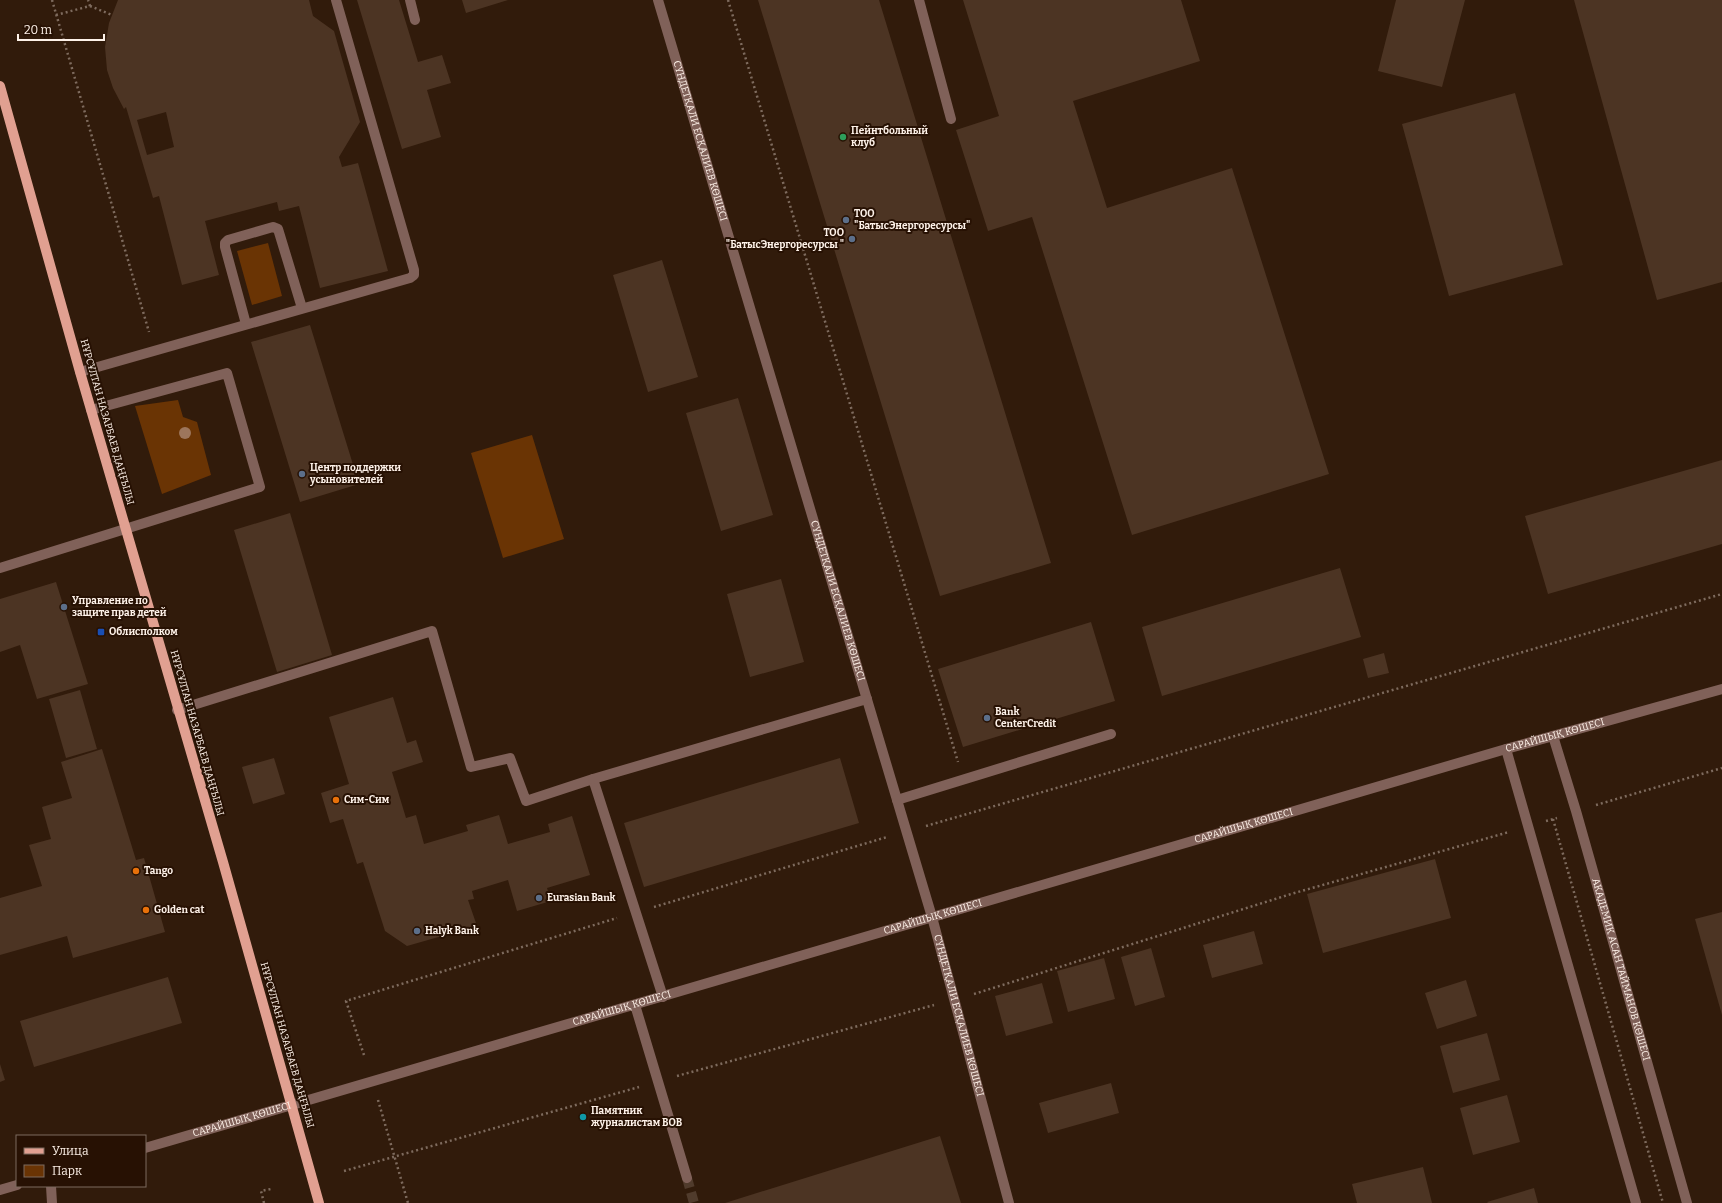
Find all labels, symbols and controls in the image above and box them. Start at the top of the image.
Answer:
scale bar [18,16,104,42]
text: 20 m [24,23,53,37]
street label: СҮНДЕТҚАЛИ ЕСҚАЛИЕВ КӨШЕСІ [670,59,730,223]
place label: Пейнтбольный клуб [851,125,928,149]
marker: Пейнтбольный клуб [838,132,848,142]
place label: ТОО "БатысЭнергоресурсы" [854,208,970,232]
marker: ТОО "БатысЭнергоресурсы" [841,215,851,225]
place label: ТОО "БатысЭнергоресурсы " [726,227,844,251]
marker: ТОО "БатысЭнергоресурсы " [847,234,857,244]
street label: НҰРСҰЛТАН НАЗАРБАЕВ ДАҢҒЫЛЫ [78,338,136,506]
place label: Центр поддержки усыновителей [309,462,401,486]
marker: Центр поддержки усыновителей [297,469,307,479]
street label: СҮНДЕТҚАЛИ ЕСҚАЛИЕВ КӨШЕСІ [808,519,867,683]
place label: Управление по защите прав детей [72,595,167,619]
marker: Управление по защите прав детей [59,602,69,612]
place label: Облисполком [109,626,178,638]
marker: Облисполком [96,627,106,637]
street label: НҰРСҰЛТАН НАЗАРБАЕВ ДАҢҒЫЛЫ [168,649,226,817]
place label: Bank CenterCredit [995,706,1056,730]
marker: Bank CenterCredit [982,713,992,723]
street label: САРАЙШЫҚ КӨШЕСІ [1504,716,1606,755]
place label: Сим-Сим [344,794,390,806]
marker: Сим-Сим [331,795,341,805]
street label: САРАЙШЫҚ КӨШЕСІ [1193,806,1295,846]
place label: Tango [144,865,173,877]
marker: Tango [131,866,141,876]
street label: АКАДЕМИК АСАН ТАЙМАНОВ КӨШЕСІ [1589,877,1653,1062]
place label: Eurasian Bank [547,892,616,904]
marker: Eurasian Bank [534,893,544,903]
street label: САРАЙШЫҚ КӨШЕСІ [882,897,984,937]
place label: Golden cat [154,904,204,916]
marker: Golden cat [141,905,151,915]
place label: Halyk Bank [425,925,479,937]
marker: Halyk Bank [412,926,422,936]
street label: СҮНДЕТҚАЛИ ЕСҚАЛИЕВ КӨШЕСІ [931,933,986,1098]
street label: НҰРСҰЛТАН НАЗАРБАЕВ ДАҢҒЫЛЫ [258,961,316,1129]
street label: САРАЙШЫҚ КӨШЕСІ [571,988,673,1028]
street label: САРАЙШЫҚ КӨШЕСІ [191,1099,293,1140]
place label: Памятник журналистам ВОВ [591,1105,683,1129]
marker: Памятник журналистам ВОВ [578,1112,588,1122]
legend [16,1135,146,1187]
text: Улица [52,1144,89,1158]
text: Парк [52,1164,82,1178]

